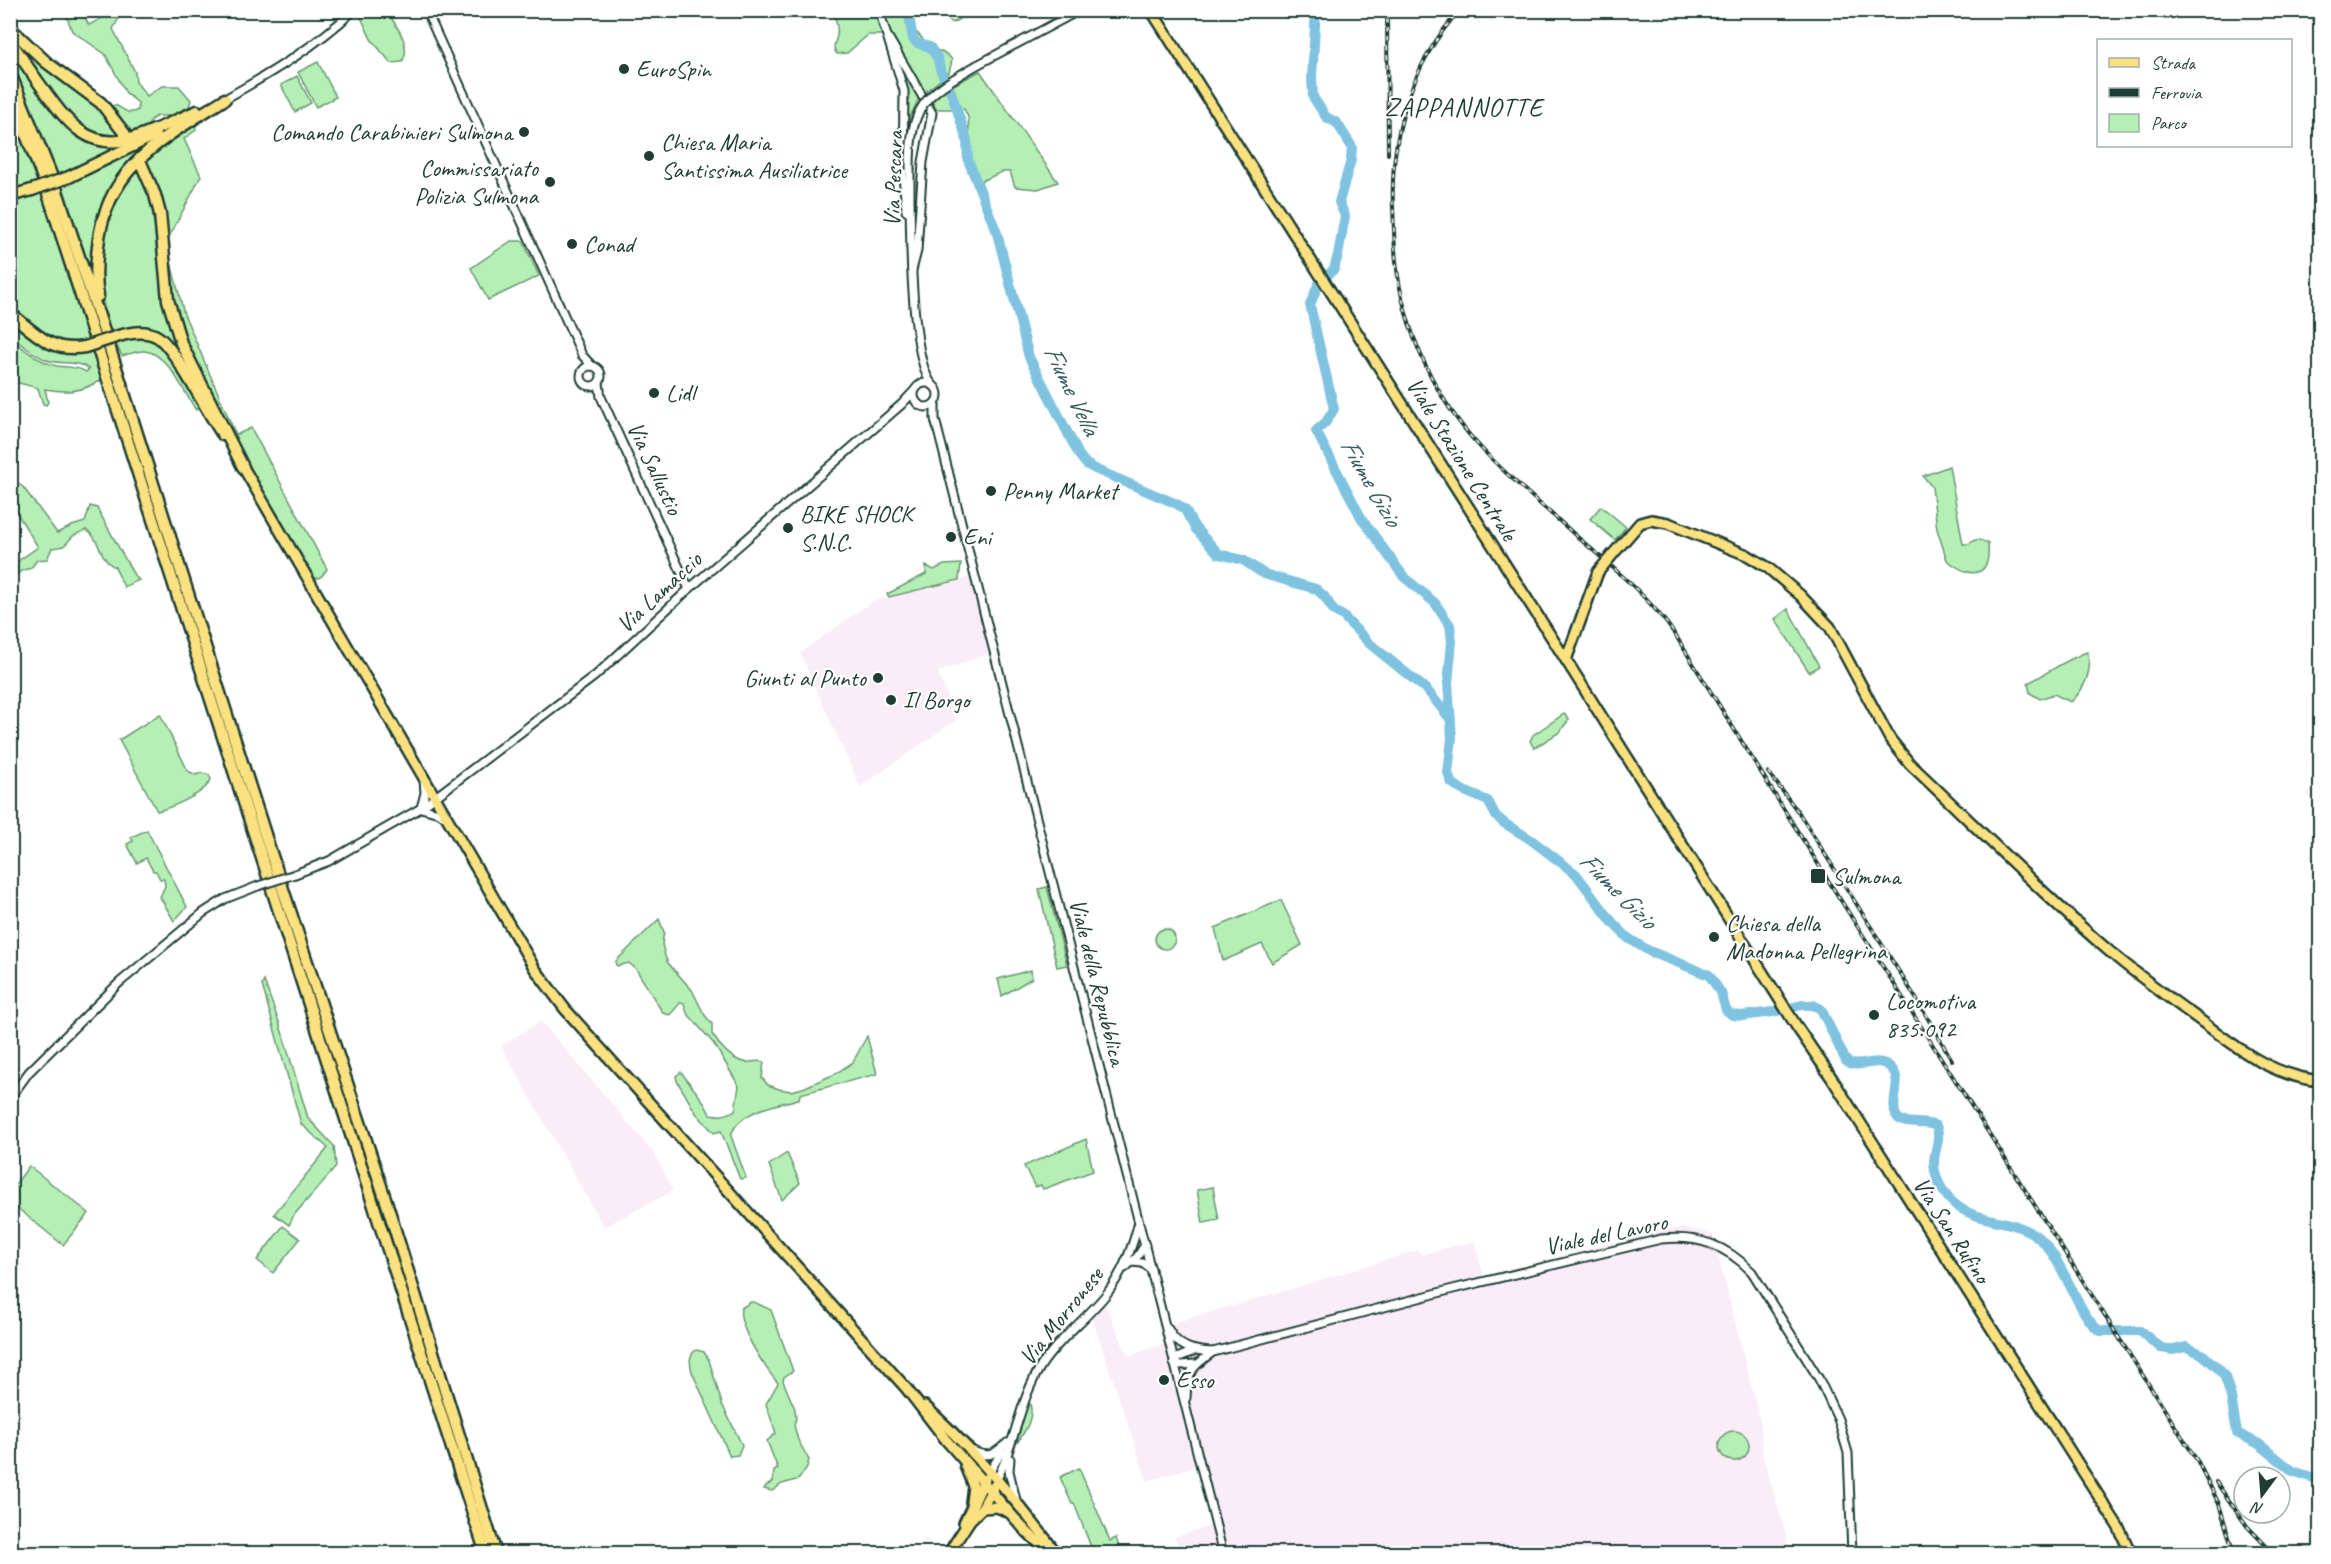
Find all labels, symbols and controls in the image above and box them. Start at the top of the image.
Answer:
legend [2097,39,2292,147]
text: Strada [2151,52,2196,74]
place label: EuroSpin [636,54,712,84]
marker: EuroSpin [617,62,631,76]
text: Ferrovia [2151,82,2202,104]
district label: ZAPPANNOTTE [1385,91,1545,124]
text: Parco [2151,112,2187,134]
place label: Comando Carabinieri Sulmona [271,117,514,147]
marker: Comando Carabinieri Sulmona [517,125,531,139]
place label: Chiesa Maria Santissima Ausiliatrice [661,127,849,185]
street label: Via Pescara [876,129,910,227]
marker: Chiesa Maria Santissima Ausiliatrice [642,149,656,163]
place label: Commissariato Polizia Sulmona [414,153,540,211]
marker: Commissariato Polizia Sulmona [543,175,557,189]
place label: Conad [584,229,637,259]
marker: Conad [565,237,579,251]
water label: Fiume Vella [1036,340,1109,442]
street label: Viale Stazione Centrale [1400,372,1525,548]
place label: Lidl [666,378,698,408]
marker: Lidl [647,386,661,400]
street label: Via Sallustio [620,417,690,521]
water label: Fiume Gizio [1333,432,1411,535]
place label: Penny Market [1003,476,1120,506]
marker: Penny Market [984,484,998,498]
place label: BIKE SHOCK S.N.C. [800,499,917,557]
marker: BIKE SHOCK S.N.C. [781,521,795,535]
place label: Eni [963,522,993,552]
marker: Eni [944,530,958,544]
street label: Via Lamaccio [610,544,709,639]
place label: Giunti al Punto [744,663,868,693]
marker: Giunti al Punto [871,671,885,685]
place label: Il Borgo [903,685,972,715]
marker: Il Borgo [884,693,898,707]
water label: Fiume Gizio [1572,844,1666,938]
place label: Sulmona [1832,861,1902,891]
marker: Sulmona [1809,867,1827,885]
street label: Viale della Repubblica [1063,895,1134,1071]
place label: Chiesa della Madonna Pellegrina [1726,908,1888,966]
marker: Chiesa della Madonna Pellegrina [1707,930,1721,944]
place label: Locomotiva 835.092 [1886,986,1976,1044]
marker: Locomotiva 835.092 [1867,1008,1881,1022]
street label: Via San Rufino [1907,1171,1999,1291]
street label: Viale del Lavoro [1542,1206,1671,1262]
street label: Via Morronese [1012,1259,1111,1371]
place label: Esso [1176,1365,1215,1395]
marker: Esso [1157,1373,1171,1387]
north arrow [2232,1465,2292,1525]
text: N [2248,1497,2266,1519]

